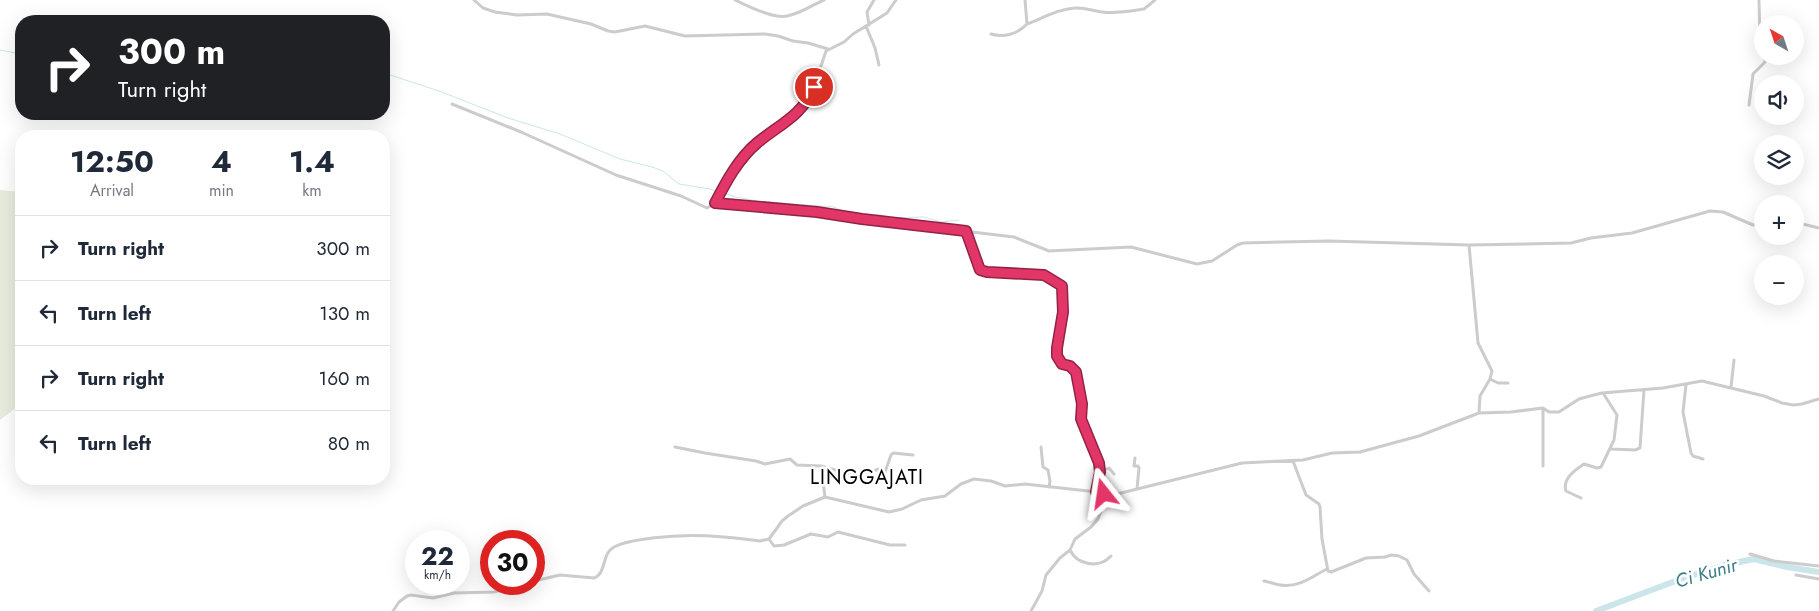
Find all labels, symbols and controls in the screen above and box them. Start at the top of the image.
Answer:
north arrow [1754,15,1804,65]
map controls [1754,15,1804,305]
text: 300 m [118,27,225,77]
icon: right [35,35,100,100]
pin [793,66,835,108]
text: Turn right [118,73,206,105]
icon: arrive [800,73,828,101]
button: sound [1754,75,1804,125]
button: layers [1754,135,1804,185]
text: 12:50 [70,140,154,183]
text: 4 [211,140,232,183]
text: 1.4 [289,140,335,183]
text: Arrival [90,179,134,202]
text: min [209,179,234,202]
text: km [302,179,322,202]
button: + [1754,195,1804,245]
icon: right [35,234,63,262]
text: Turn right [78,235,164,262]
text: 300 m [316,235,370,262]
button: − [1754,255,1804,305]
icon: left [35,299,63,327]
text: Turn left [78,300,151,327]
text: 130 m [319,300,370,327]
icon: right [35,364,63,392]
text: Turn right [78,365,164,392]
text: 160 m [319,365,370,392]
icon: left [35,429,63,457]
text: Turn left [78,430,151,457]
text: 80 m [328,430,370,457]
district label: LINGGAJATI [810,463,924,492]
position arrow [1077,467,1129,519]
speed limit sign: 30 [480,530,545,595]
text: 22 [421,538,454,574]
water label: Ci Kunir [1672,551,1742,595]
text: km/h [424,566,451,584]

